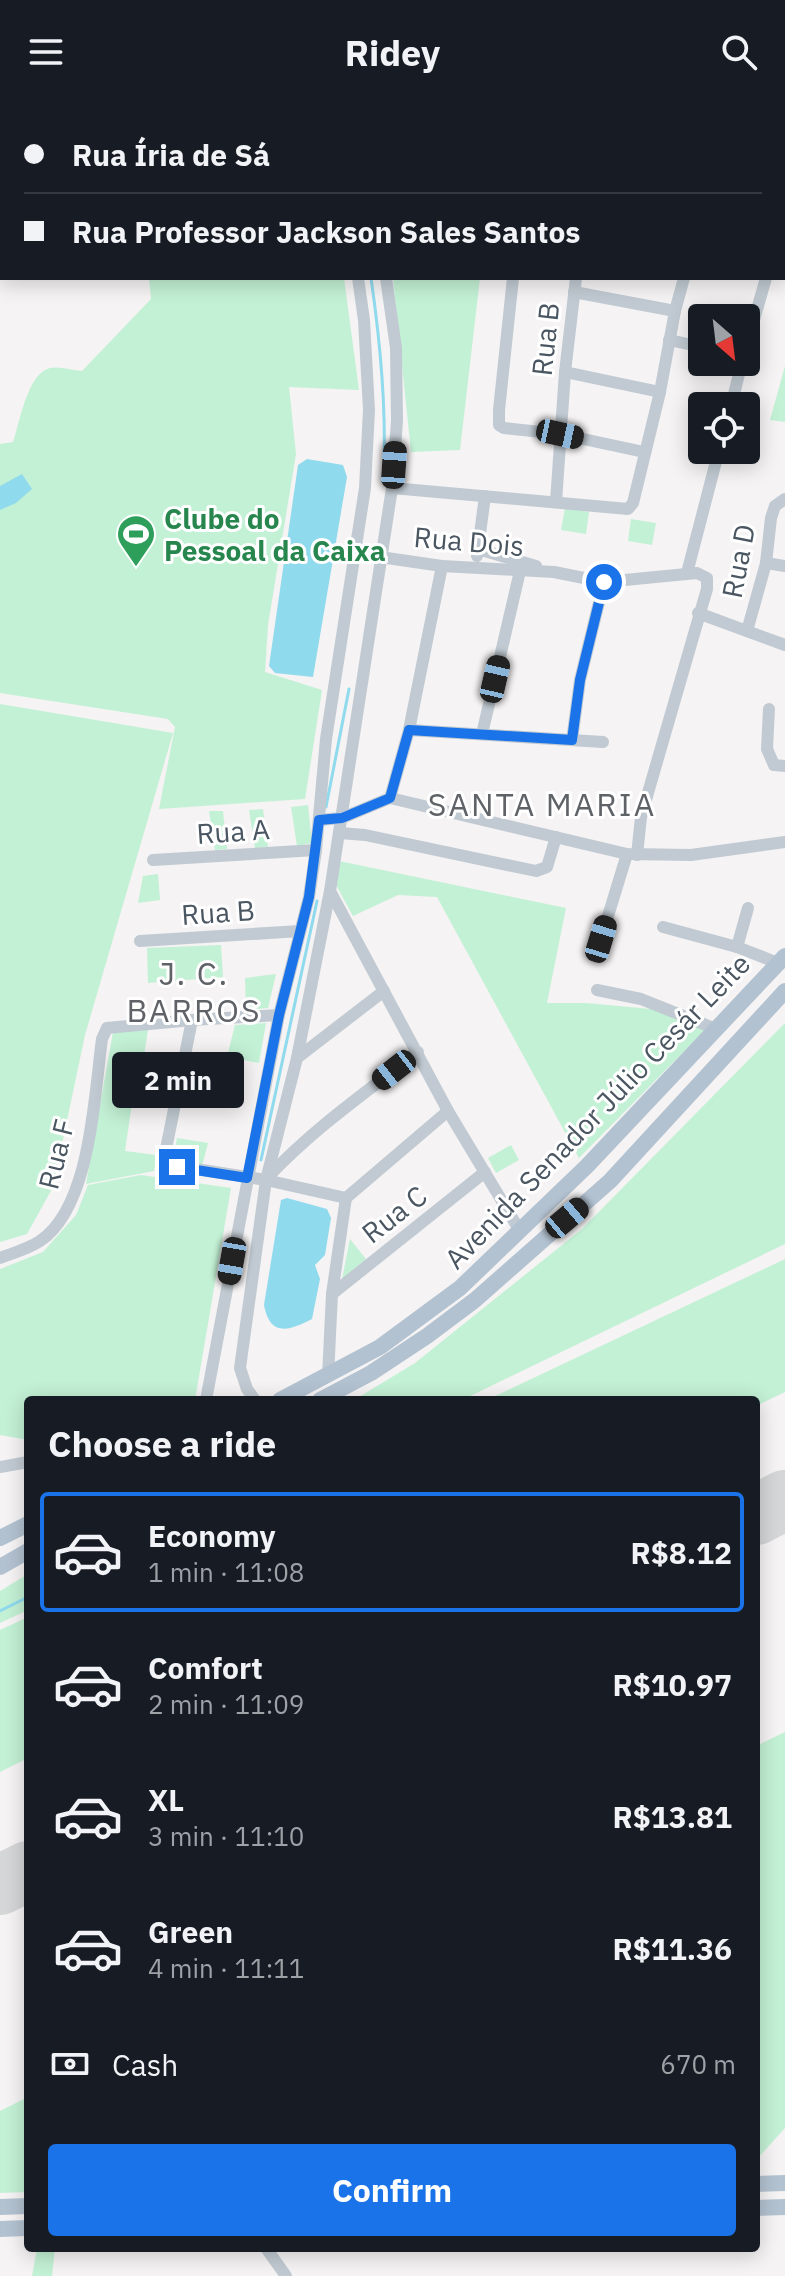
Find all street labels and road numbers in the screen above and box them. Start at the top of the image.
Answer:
street label: Rua B [523,300,567,378]
street label: Rua Dois [412,518,526,564]
street label: Rua D [713,521,763,601]
street label: Rua A [195,810,271,852]
street label: Rua B [180,891,256,933]
street label: Avenida Senador Júlio Cesár Leite [436,945,758,1277]
street label: Rua F [29,1115,83,1193]
street label: Rua C [354,1177,434,1251]

